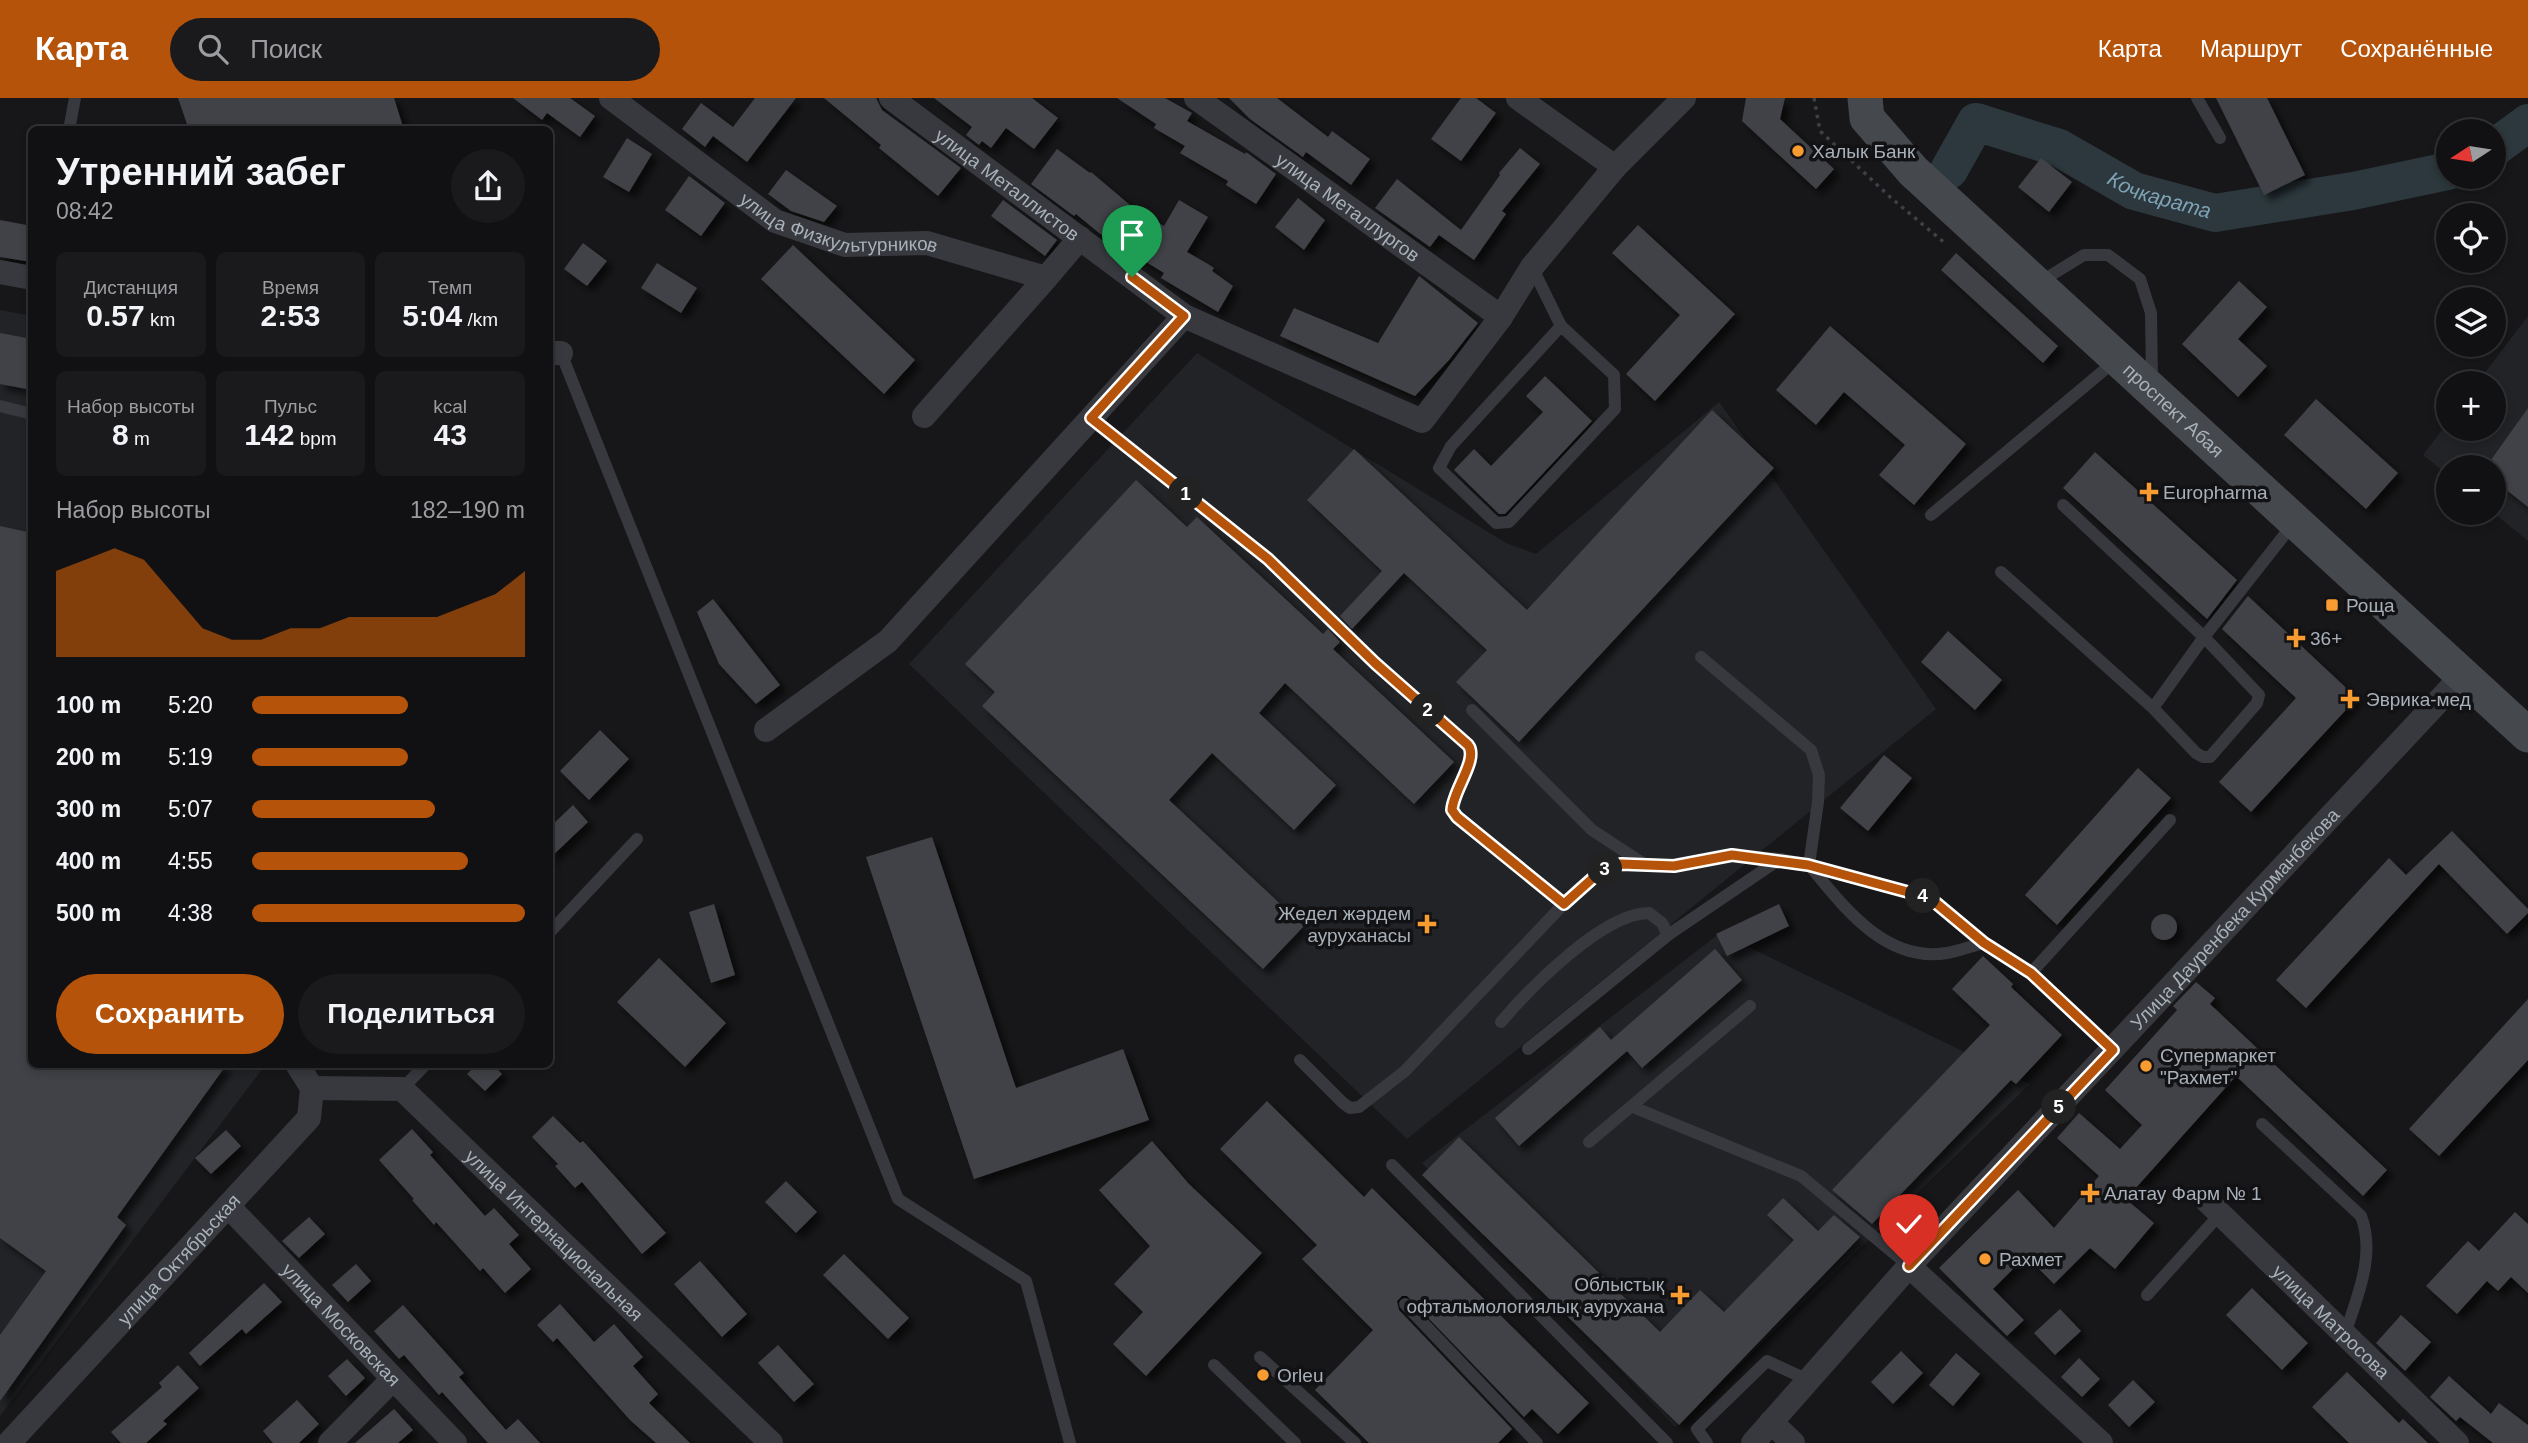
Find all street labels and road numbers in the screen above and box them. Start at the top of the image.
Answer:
street label: улица Металлистов [931,125,1083,245]
street label: улица Металлургов [1272,149,1424,266]
street label: улица Физкультурников [736,189,940,257]
street label: проспект Абая [2119,359,2228,462]
street label: Улица Дауренбека Курманбекова [2126,804,2344,1034]
street label: улица Интернациональная [461,1145,647,1325]
street label: улица Октябрьская [113,1190,244,1329]
street label: улица Московская [278,1259,405,1390]
street label: улица Матросова [2268,1260,2394,1383]

